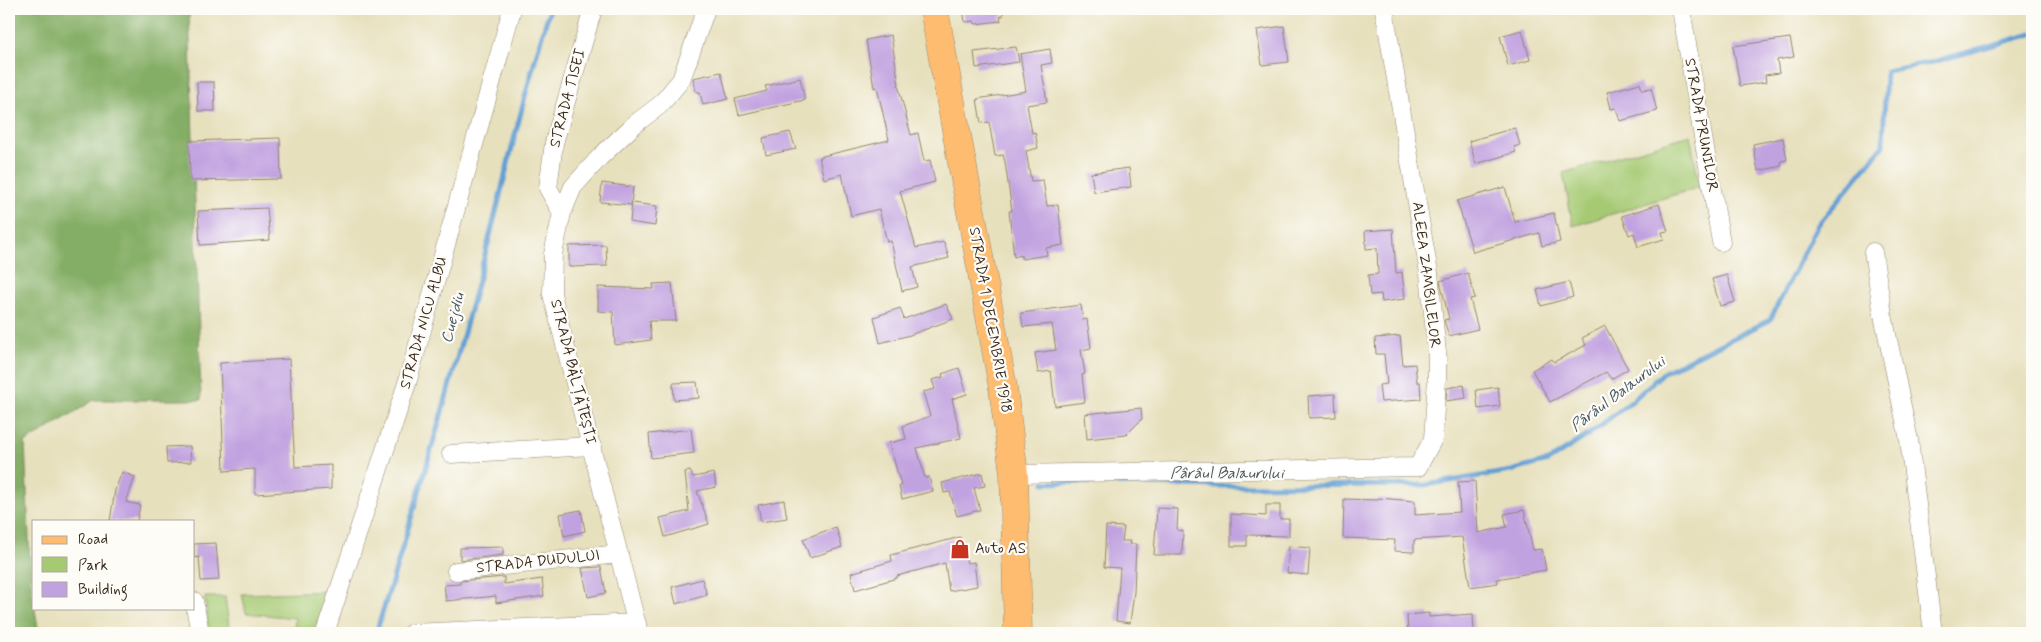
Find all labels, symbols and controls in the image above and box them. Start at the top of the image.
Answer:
street label: STRADA TISEI [545,46,591,150]
street label: STRADA PRUNILOR [1679,57,1723,194]
street label: ALEEA ZAMBILELOR [1407,201,1445,350]
street label: STRADA 1 DECEMBRIE 1918 [964,226,1016,414]
street label: STRADA NICU ALBU [396,255,452,391]
water label: Cuejdiu [436,290,470,345]
street label: STRADA BĂLȚĂTEȘTI [545,297,601,447]
water label: Pârâul Balaurului [1566,350,1671,437]
water label: Pârâul Balaurului [1170,463,1285,484]
legend [32,520,195,610]
text: Road [78,530,108,550]
shop icon: Auto AS [949,538,971,560]
place label: Auto AS [975,539,1026,559]
street label: STRADA DUDULUI [475,546,601,578]
text: Park [78,556,108,576]
text: Building [78,580,128,601]

